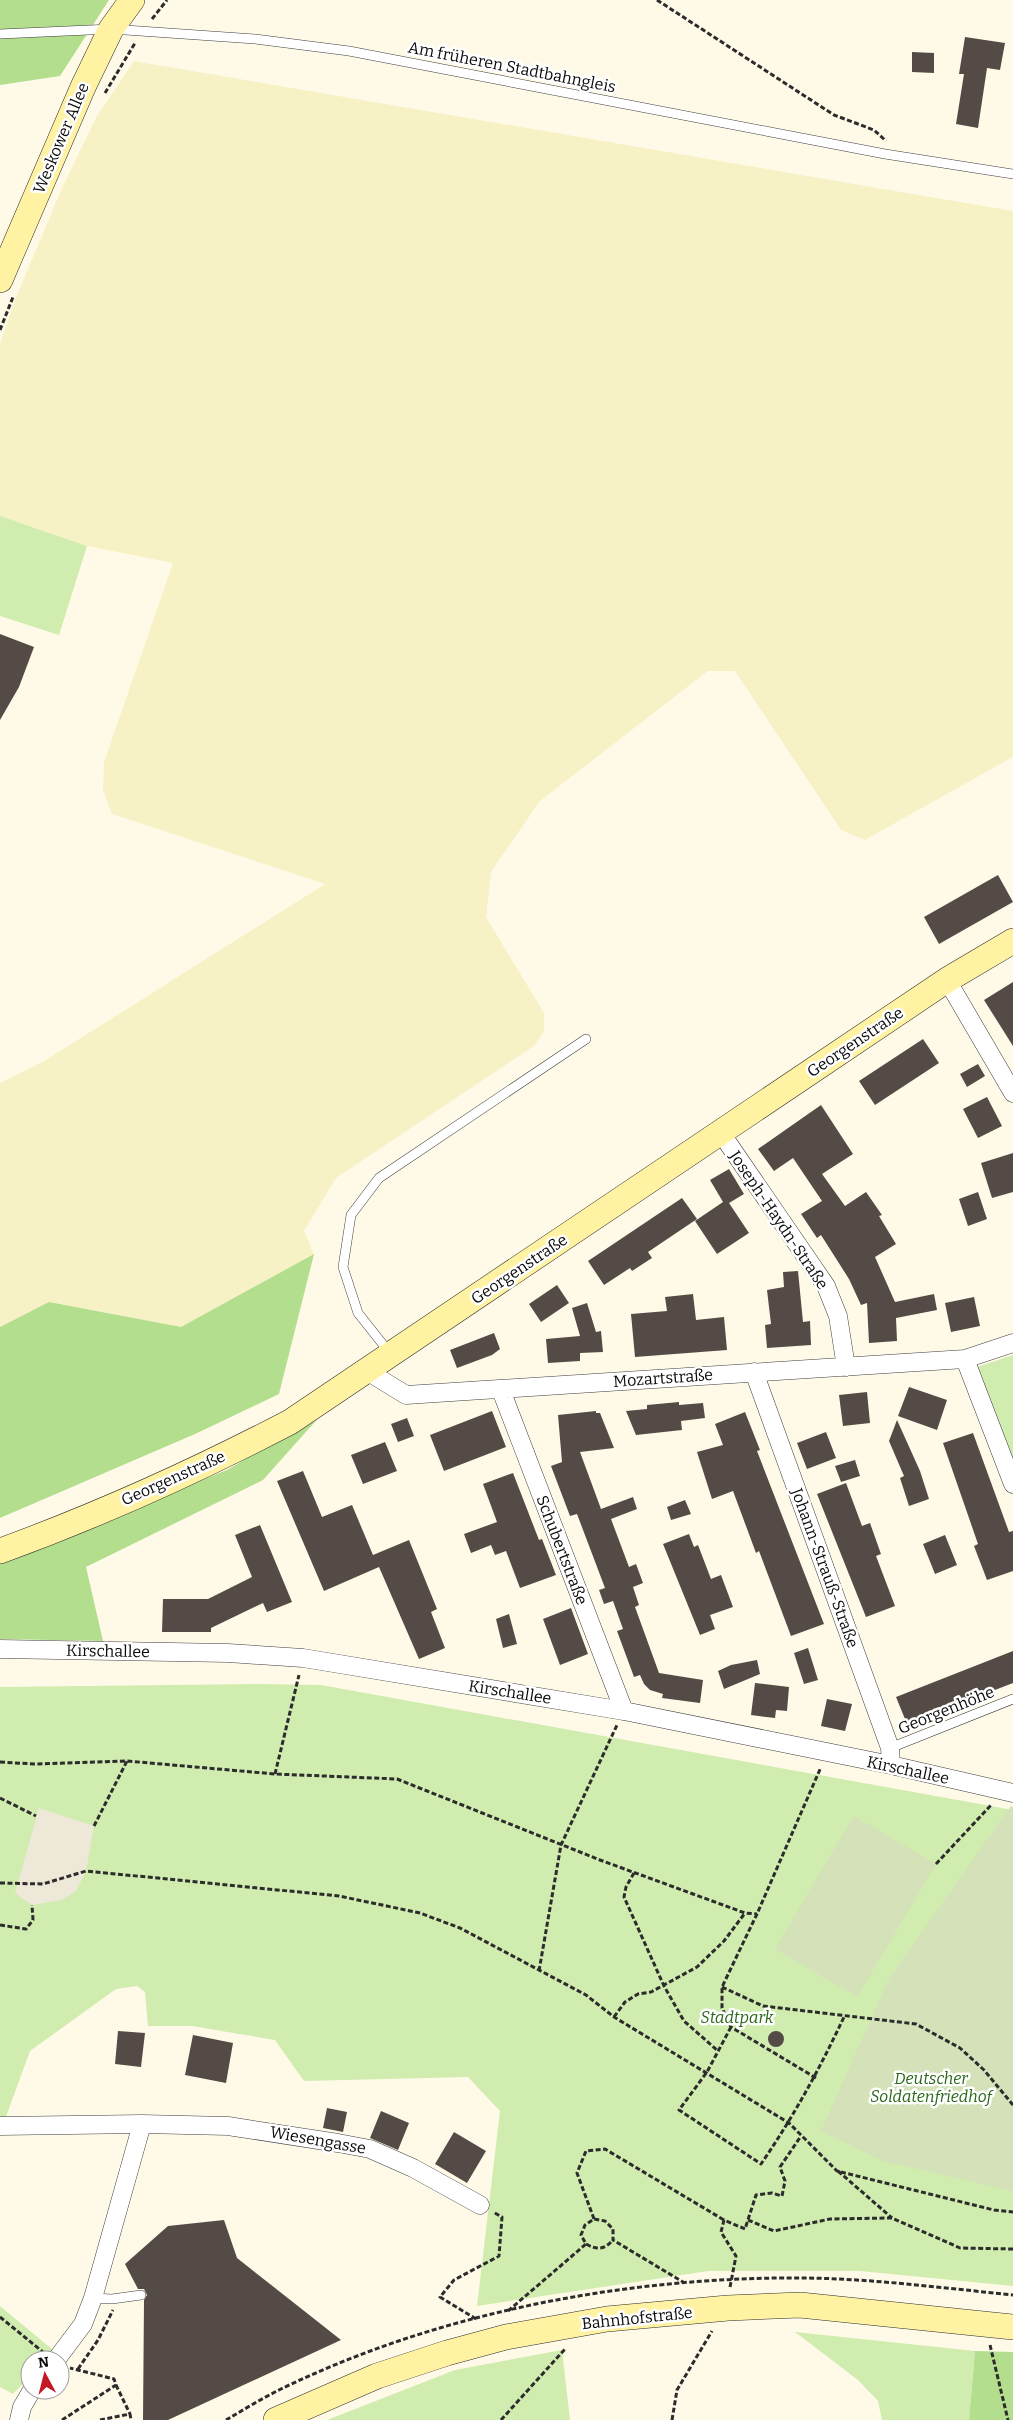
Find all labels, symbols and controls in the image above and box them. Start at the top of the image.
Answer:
street label: Am früheren Stadtbahngleis [407,38,617,96]
street label: Weskower Allee [29,80,93,196]
street label: Georgenstraße [803,1003,907,1081]
street label: Joseph-Haydn-Straße [725,1146,832,1293]
street label: Georgenstraße [467,1230,571,1308]
street label: Mozartstraße [612,1365,714,1391]
street label: Georgenstraße [118,1447,228,1509]
street label: Johann-Strauß-Straße [787,1485,863,1650]
street label: Schubertstraße [532,1493,592,1607]
street label: Kirschallee [66,1641,150,1661]
street label: Kirschallee [467,1676,553,1708]
street label: Georgenhöhe [895,1682,997,1738]
street label: Kirschallee [865,1752,951,1788]
park label: Stadtpark [701,2008,774,2027]
park label: Deutscher Soldatenfriedhof [870,2069,995,2106]
street label: Wiesengasse [268,2122,368,2158]
street label: Bahnhofstraße [581,2303,693,2333]
north arrow [20,2350,70,2400]
text: N [37,2353,50,2372]

